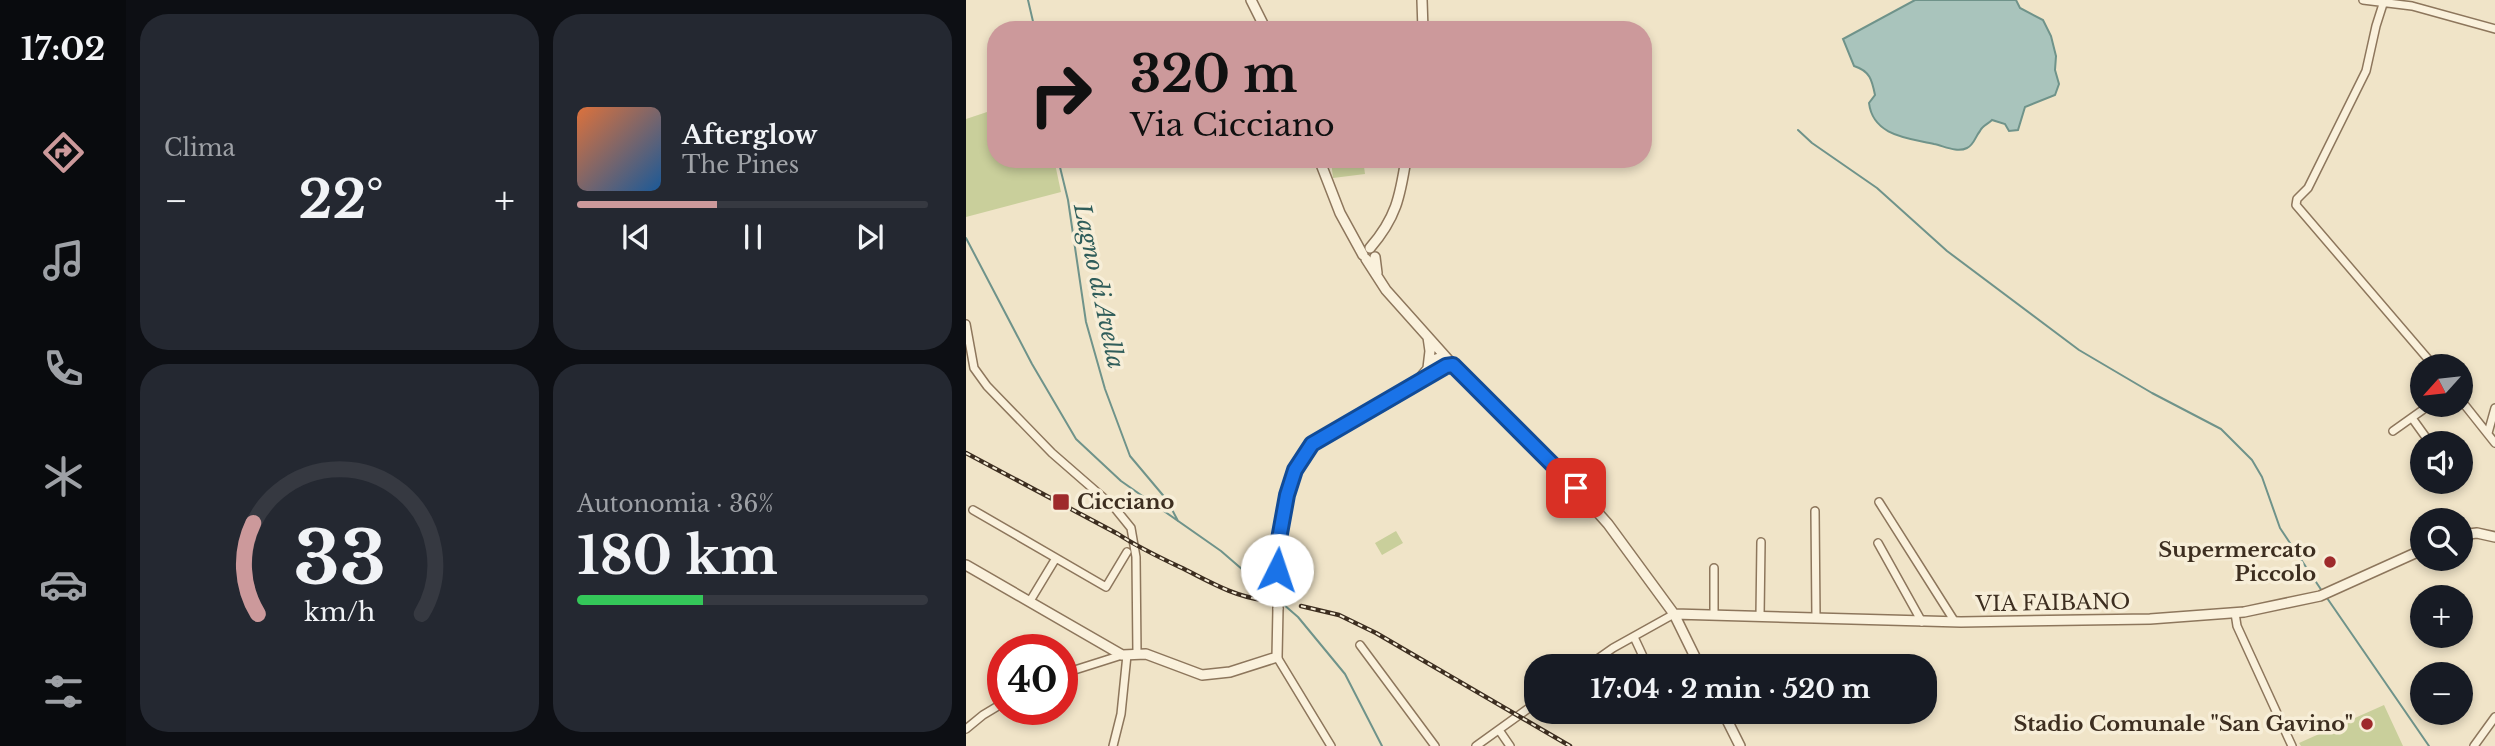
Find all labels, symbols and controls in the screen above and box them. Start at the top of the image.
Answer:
text: 17:02 [21,29,105,69]
text: 320 m [1130,44,1297,105]
icon: right [1015,49,1106,140]
text: Via Cicciano [1130,105,1335,145]
text: Afterglow [682,119,818,151]
icon: directions [39,128,88,177]
text: Clima [164,134,235,162]
text: The Pines [682,151,799,179]
text: 22° [299,168,384,232]
text: − [164,177,188,224]
text: + [494,177,515,224]
water label: Lagno di Avella [1068,200,1130,371]
icon: previous [617,218,655,256]
icon: pause [734,218,772,256]
icon: next [851,218,889,256]
icon: music [39,236,88,285]
icon: phone [39,344,88,393]
north arrow [2410,354,2473,416]
map controls [2410,354,2473,725]
button: sound [2410,431,2473,494]
icon: climate [39,452,88,501]
pin [1546,458,1606,518]
icon: arrive [1557,469,1595,507]
place label: Cicciano [1077,489,1174,515]
text: Autonomia · 36% [577,490,774,518]
marker: Cicciano [1051,492,1071,512]
button: search [2410,508,2473,571]
text: 33 [293,513,386,604]
text: 180 km [577,524,778,588]
position arrow [1240,533,1314,607]
place label: Supermercato Piccolo [2158,537,2316,587]
marker: Supermercato Piccolo [2322,554,2338,570]
icon: car [39,560,88,609]
button: + [2410,585,2473,648]
street label: VIA FAIBANO [1974,589,2131,617]
text: km/h [304,597,375,628]
speed limit sign: 40 [987,634,1078,725]
button: − [2410,662,2473,725]
icon: filters [39,667,88,716]
text: 17:04 · 2 min · 520 m [1591,673,1870,705]
place label: Stadio Comunale "San Gavino" [2013,711,2353,737]
marker: Stadio Comunale "San Gavino" [2359,716,2375,732]

